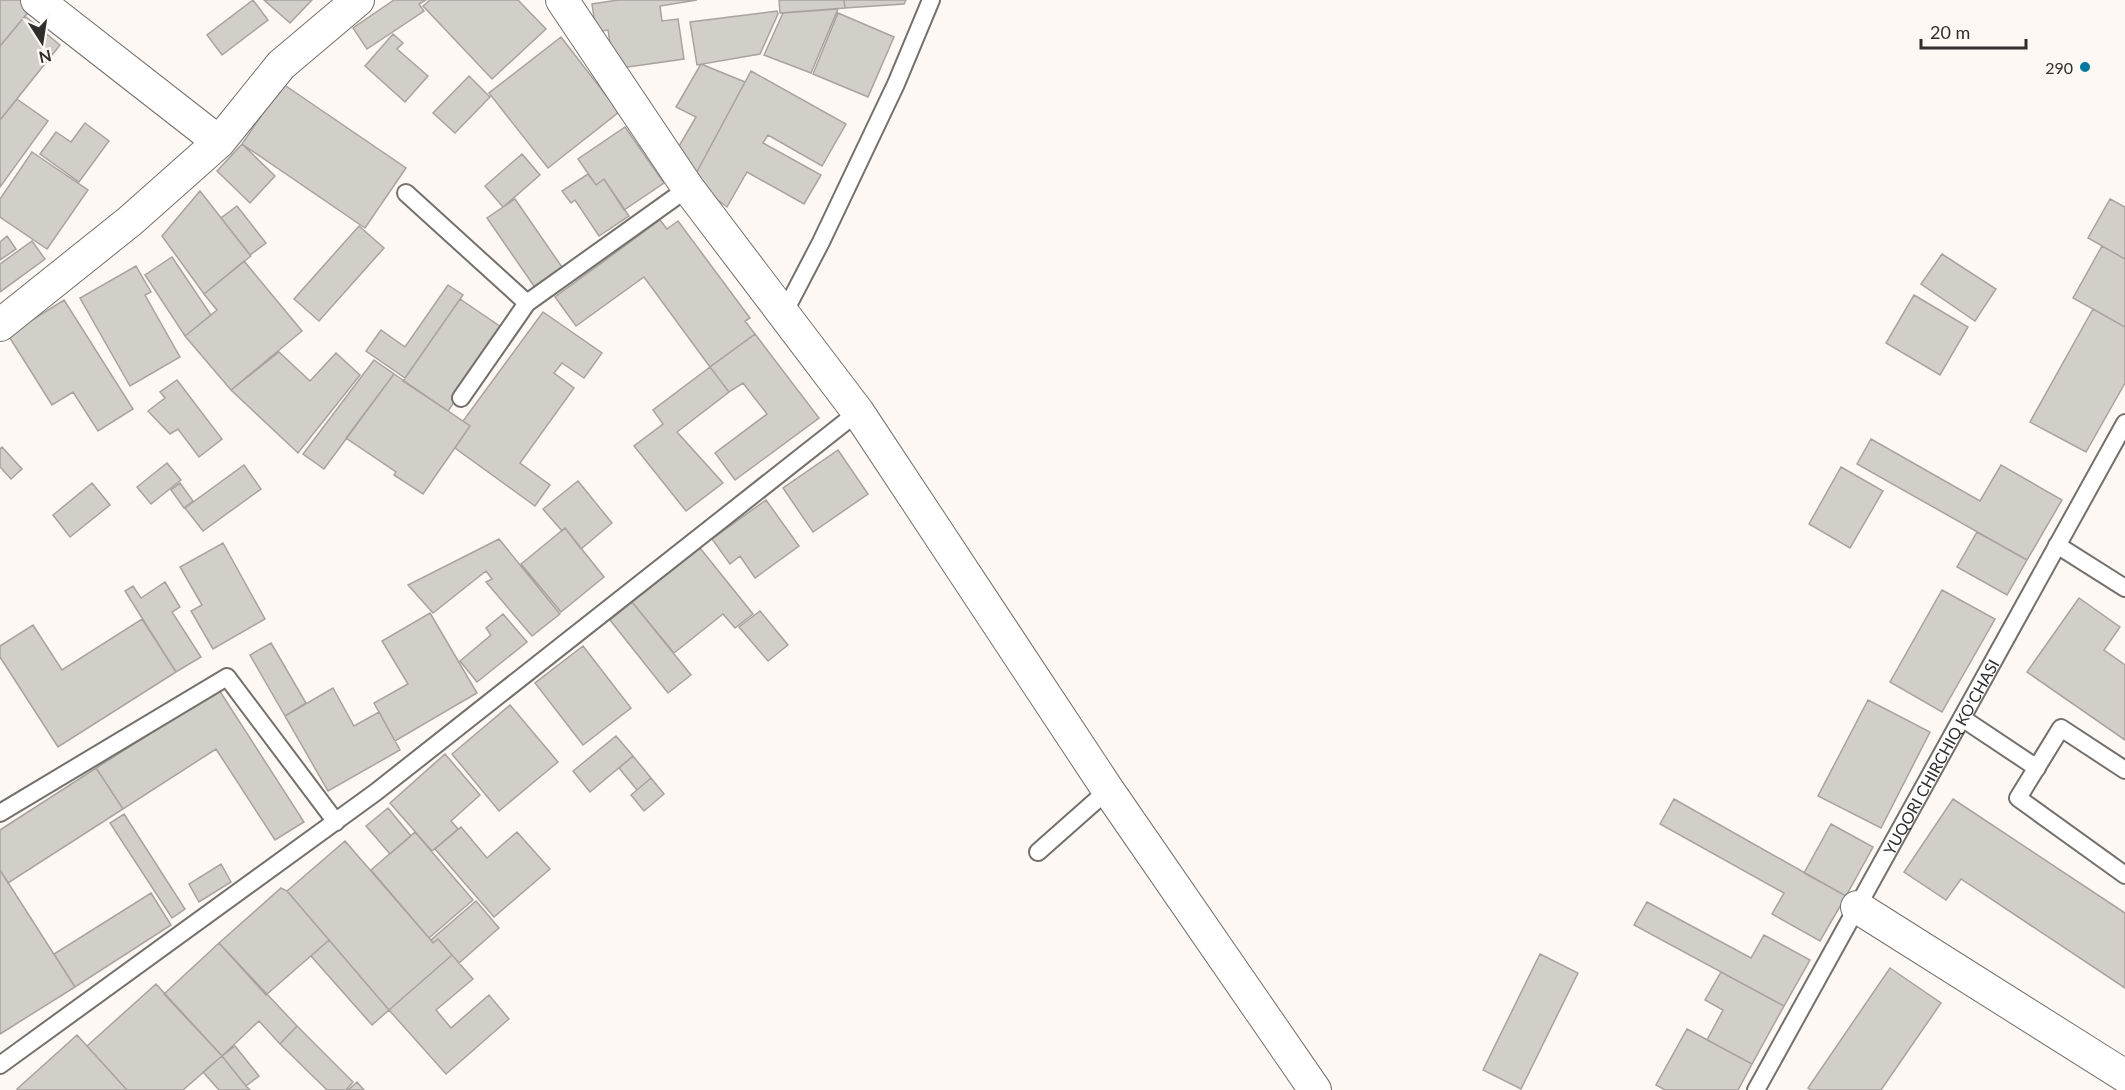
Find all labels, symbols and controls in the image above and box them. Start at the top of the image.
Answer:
north arrow [12,12,72,72]
scale bar [1921,12,2026,50]
text: 20 m [1930,21,1970,43]
text: N [37,47,53,68]
place label: 290 [2045,58,2073,77]
marker: 290 [2078,60,2092,74]
street label: YUQORI CHIRCHIQ KO'CHASI [1879,655,2002,858]

